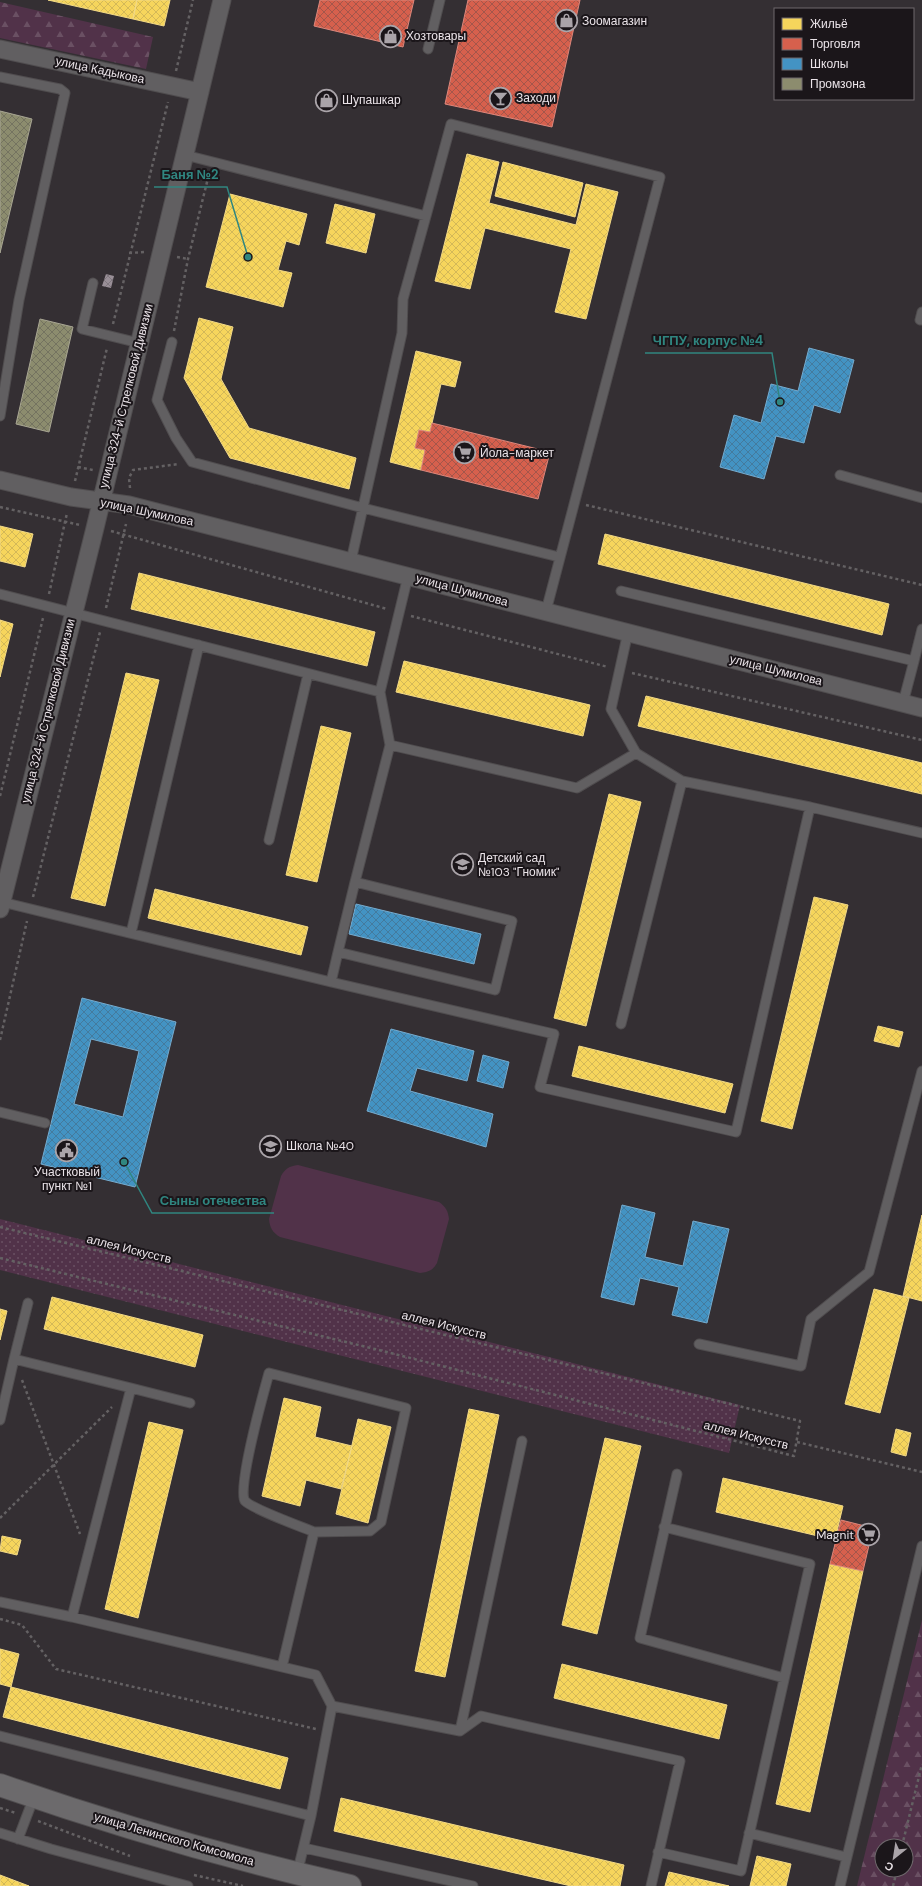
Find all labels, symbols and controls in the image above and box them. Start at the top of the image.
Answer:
shop icon: Зоомагазин [554,8,580,34]
legend [774,8,914,100]
place label: Зоомагазин [582,13,647,29]
text: Жильё [810,16,848,32]
shop icon: Хозтовары [378,23,404,49]
place label: Хозтовары [406,28,466,44]
text: Торговля [810,36,860,52]
street label: улица Кадыкова [54,53,146,87]
text: Школы [810,56,848,72]
text: Промзона [810,76,866,92]
bar icon: Заходи [488,85,514,111]
shop icon: Шупашкар [313,87,339,113]
place label: Заходи [516,90,556,106]
place label: Шупашкар [342,92,401,108]
callout: Баня №2 [154,162,227,187]
text: Баня №2 [161,166,219,183]
street label: улица 324-й Стрелковой Дивизии [95,302,157,490]
callout: ЧГПУ, корпус №4 [645,328,772,353]
text: ЧГПУ, корпус №4 [653,332,763,349]
supermarket icon: Йола-маркет [452,440,478,466]
place label: Йола-маркет [480,445,554,461]
street label: улица Шумилова [99,494,195,530]
street label: улица Шумилова [414,570,510,610]
street label: улица 324-й Стрелковой Дивизии [17,617,79,805]
street label: улица Шумилова [728,651,824,689]
place label: Детский сад №103 "Гномик" [478,850,560,880]
school or university icon: Детский сад №103 "Гномик" [449,852,475,878]
school or university icon: Школа №40 [257,1133,283,1159]
public building icon: Участковый пункт №1 [54,1138,80,1164]
place label: Школа №40 [286,1138,354,1154]
place label: Участковый пункт №1 [34,1164,100,1194]
callout: Сыны отечества [152,1188,274,1213]
text: Сыны отечества [160,1192,267,1209]
street label: аллея Искусств [85,1231,173,1267]
street label: аллея Искусств [400,1307,488,1343]
street label: аллея Искусств [702,1417,790,1453]
supermarket icon: Magnit [856,1522,882,1548]
place label: Magnit [816,1527,854,1543]
street label: улица Ленинского Комсомола [92,1808,256,1870]
north arrow [874,1838,914,1878]
text: С [882,1859,896,1875]

